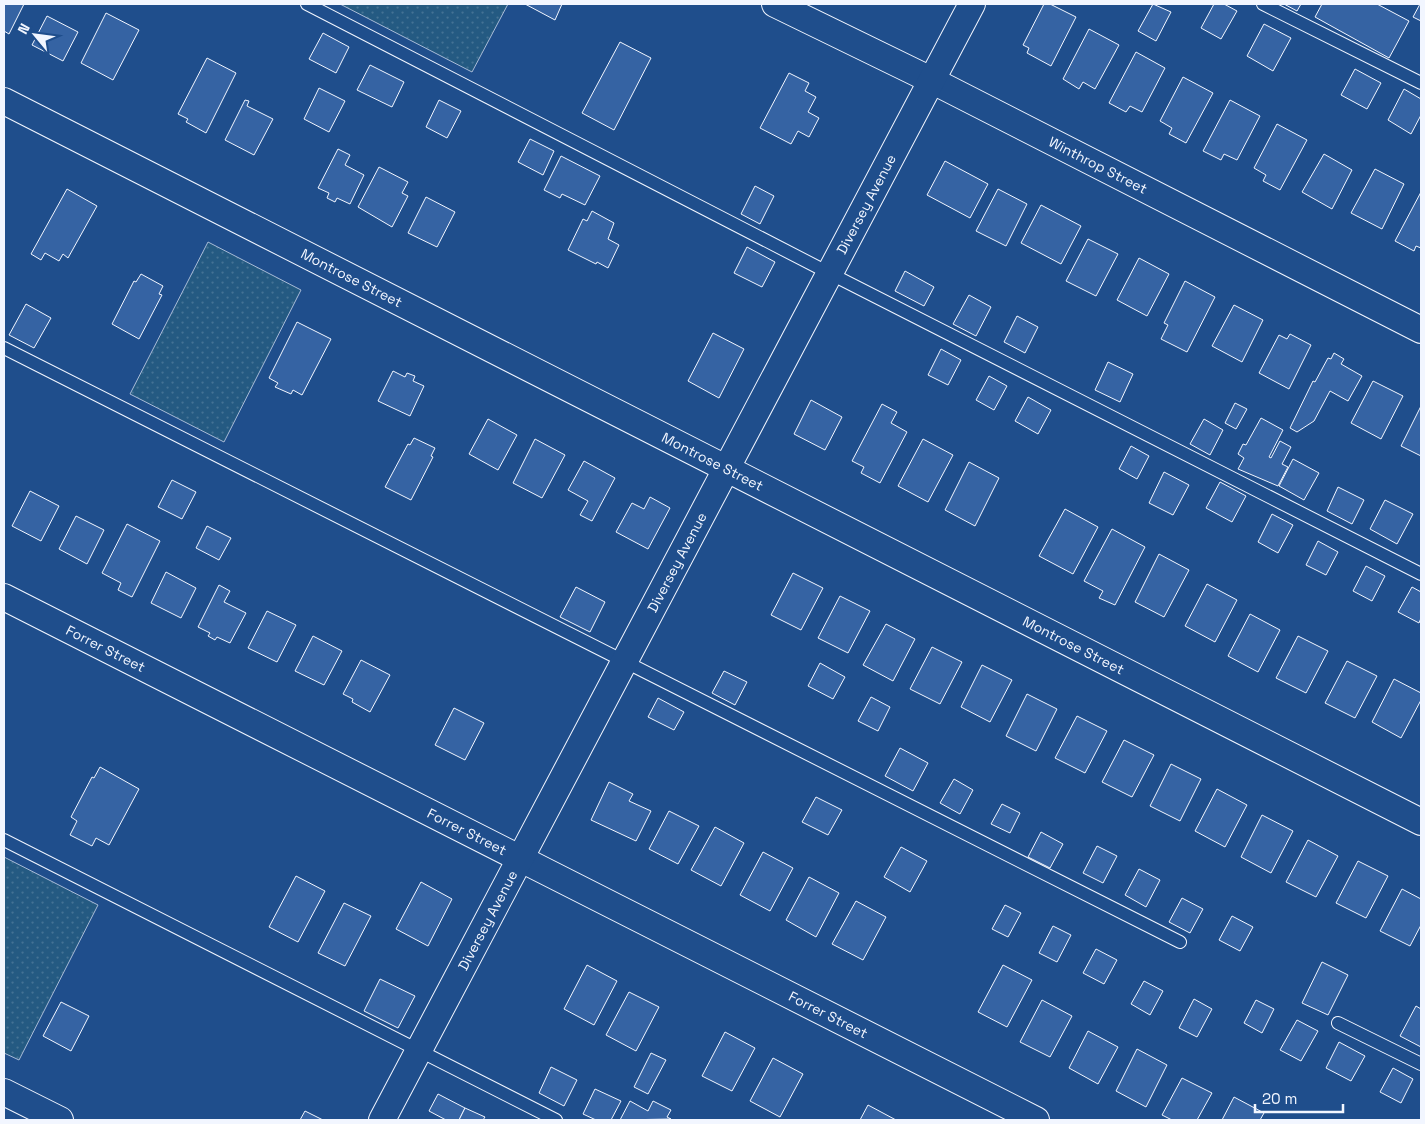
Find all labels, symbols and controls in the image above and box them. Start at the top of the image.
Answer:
north arrow [10,10,60,60]
text: N [13,20,34,37]
street label: Winthrop Street [1046,133,1150,198]
street label: Diversey Avenue [832,151,900,257]
street label: Montrose Street [298,245,405,311]
street label: Montrose Street [659,428,766,495]
street label: Diversey Avenue [643,509,711,615]
street label: Montrose Street [1020,612,1127,678]
street label: Forrer Street [63,621,148,676]
street label: Forrer Street [424,804,510,859]
street label: Diversey Avenue [454,867,521,973]
street label: Forrer Street [786,987,871,1042]
scale bar [1255,1082,1342,1114]
text: 20 m [1262,1089,1297,1108]

